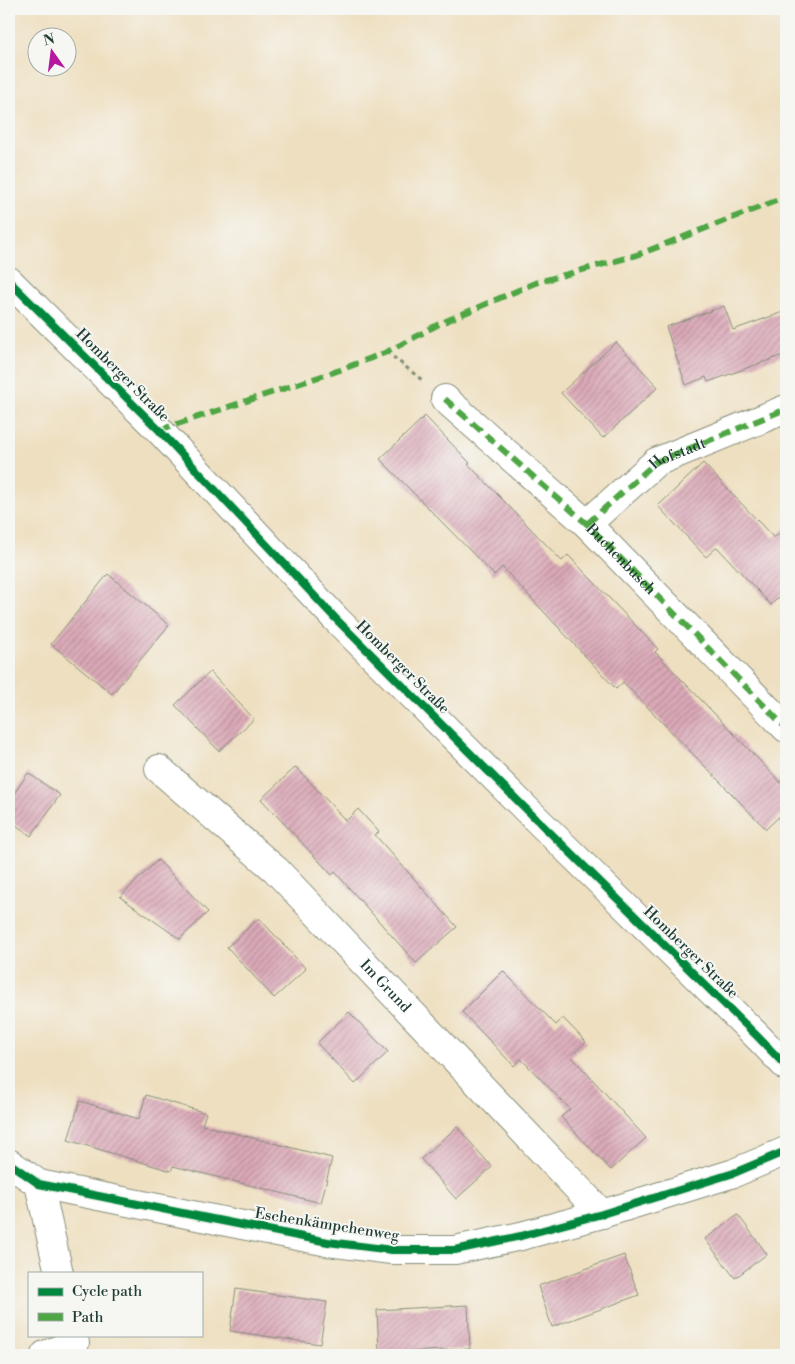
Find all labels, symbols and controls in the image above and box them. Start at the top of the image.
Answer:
north arrow [28,28,78,78]
text: N [42,30,57,50]
street label: Homberger Straße [72,325,173,426]
street label: Hofstadt [645,433,709,474]
street label: Buchenbusch [581,519,660,599]
street label: Homberger Straße [352,617,453,718]
street label: Homberger Straße [639,902,742,1003]
street label: Im Grund [356,956,415,1017]
street label: Eschenkämpchenweg [253,1204,401,1245]
legend [28,1272,202,1336]
text: Cycle path [72,1282,142,1301]
text: Path [72,1308,104,1327]

